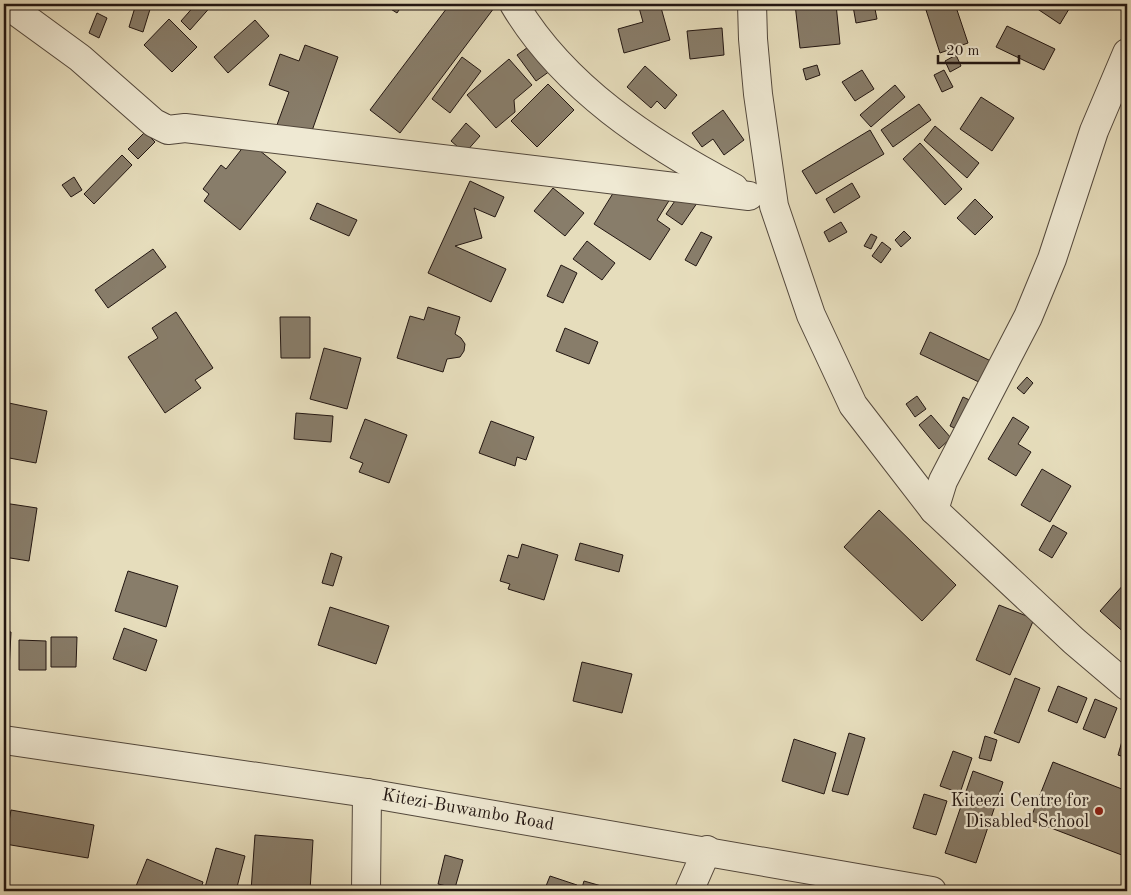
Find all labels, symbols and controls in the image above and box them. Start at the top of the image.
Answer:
scale bar [938,32,1020,64]
text: 20 m [946,44,980,59]
street label: Kitezi-Buwambo Road [381,786,555,834]
place label: Kiteezi Centre for Disabled School [951,792,1090,831]
marker: Kiteezi Centre for Disabled School [1093,805,1105,817]

